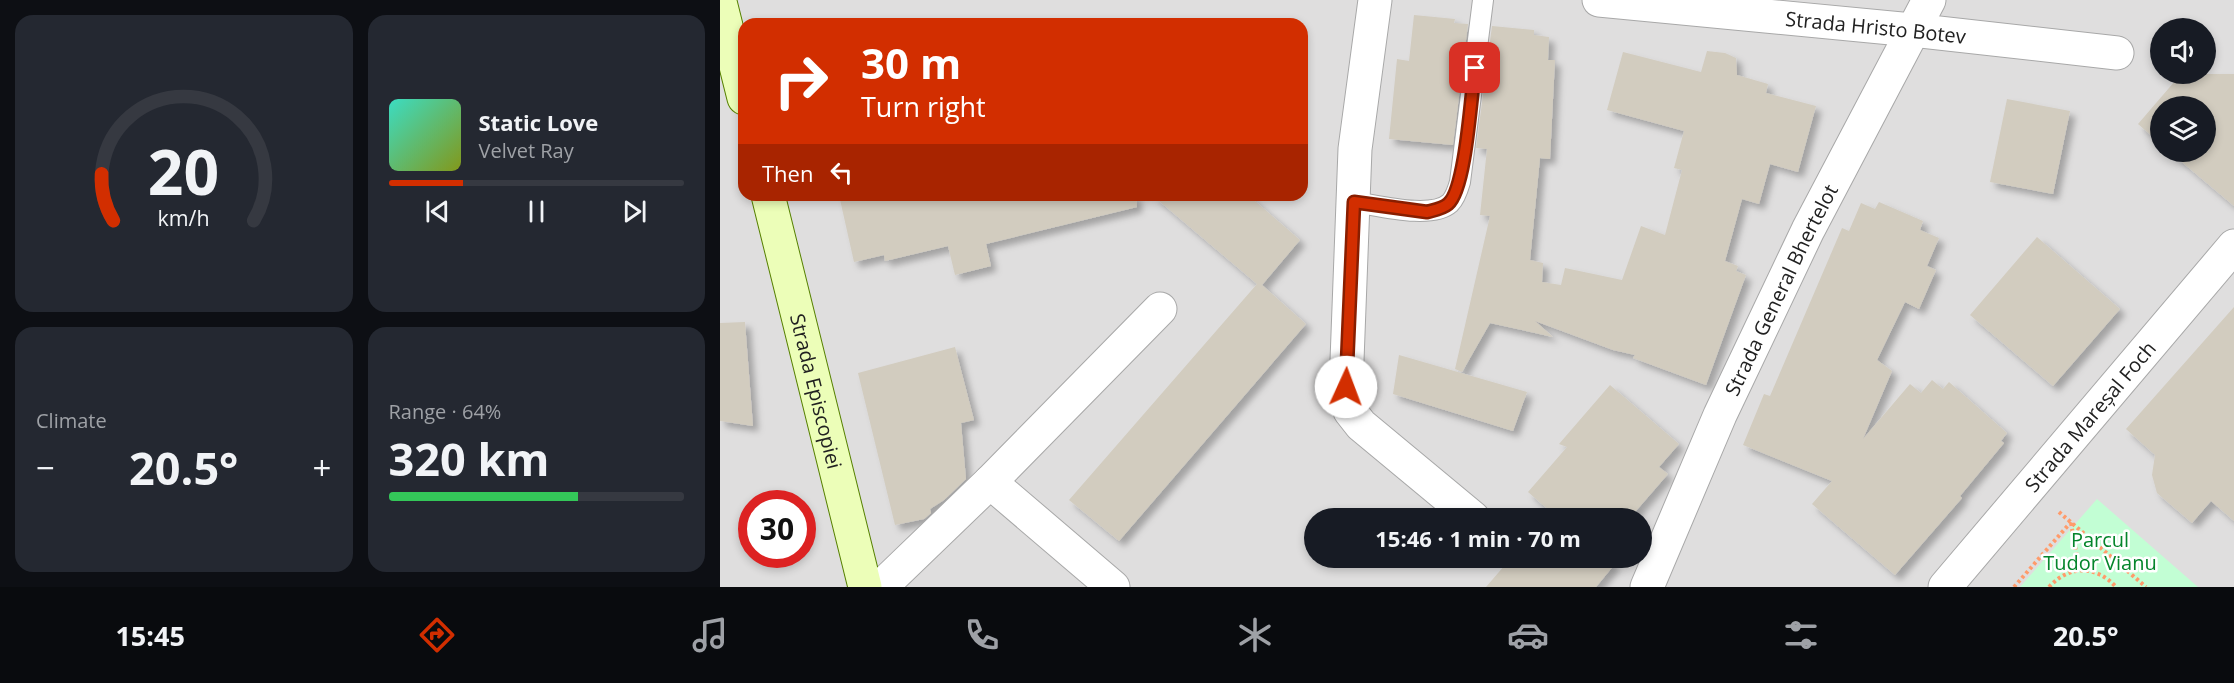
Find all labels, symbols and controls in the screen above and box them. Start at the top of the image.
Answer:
street label: Strada Hristo Botev [1784,4,1967,49]
map controls [2150,18,2216,162]
button: sound [2150,18,2216,84]
text: 30 m [861,34,961,91]
icon: right [762,42,840,120]
pin [1449,42,1500,93]
icon: arrive [1458,51,1491,84]
text: Turn right [861,88,986,125]
button: layers [2150,96,2216,162]
text: Static Love [479,107,598,137]
text: 20 [148,128,219,213]
text: Velvet Ray [479,137,574,164]
icon: left [825,156,858,189]
text: Then [762,158,813,188]
street label: Strada General Bhertelot [1718,179,1843,400]
icon: previous [421,195,454,228]
icon: pause [520,195,553,228]
icon: next [618,195,651,228]
text: km/h [158,203,210,232]
street label: Strada Episcopiei [784,311,849,472]
street label: Strada Mareșal Foch [2018,335,2161,497]
position arrow [1314,355,1378,419]
text: Range · 64% [389,398,501,425]
text: Climate [36,407,107,434]
text: 320 km [389,428,549,489]
text: 20.5° [129,437,238,498]
text: − [36,445,55,490]
text: + [313,445,331,490]
speed limit sign: 30 [738,490,816,568]
text: 15:46 · 1 min · 70 m [1375,523,1581,553]
park label: Parcul Tudor Vianu [2043,526,2157,576]
icon: directions [416,614,458,656]
icon: music [689,614,731,656]
icon: phone [961,614,1003,656]
icon: climate [1234,614,1276,656]
icon: car [1507,614,1549,656]
icon: filters [1780,614,1822,656]
text: 15:45 [115,617,185,654]
text: 20.5° [2053,617,2118,654]

